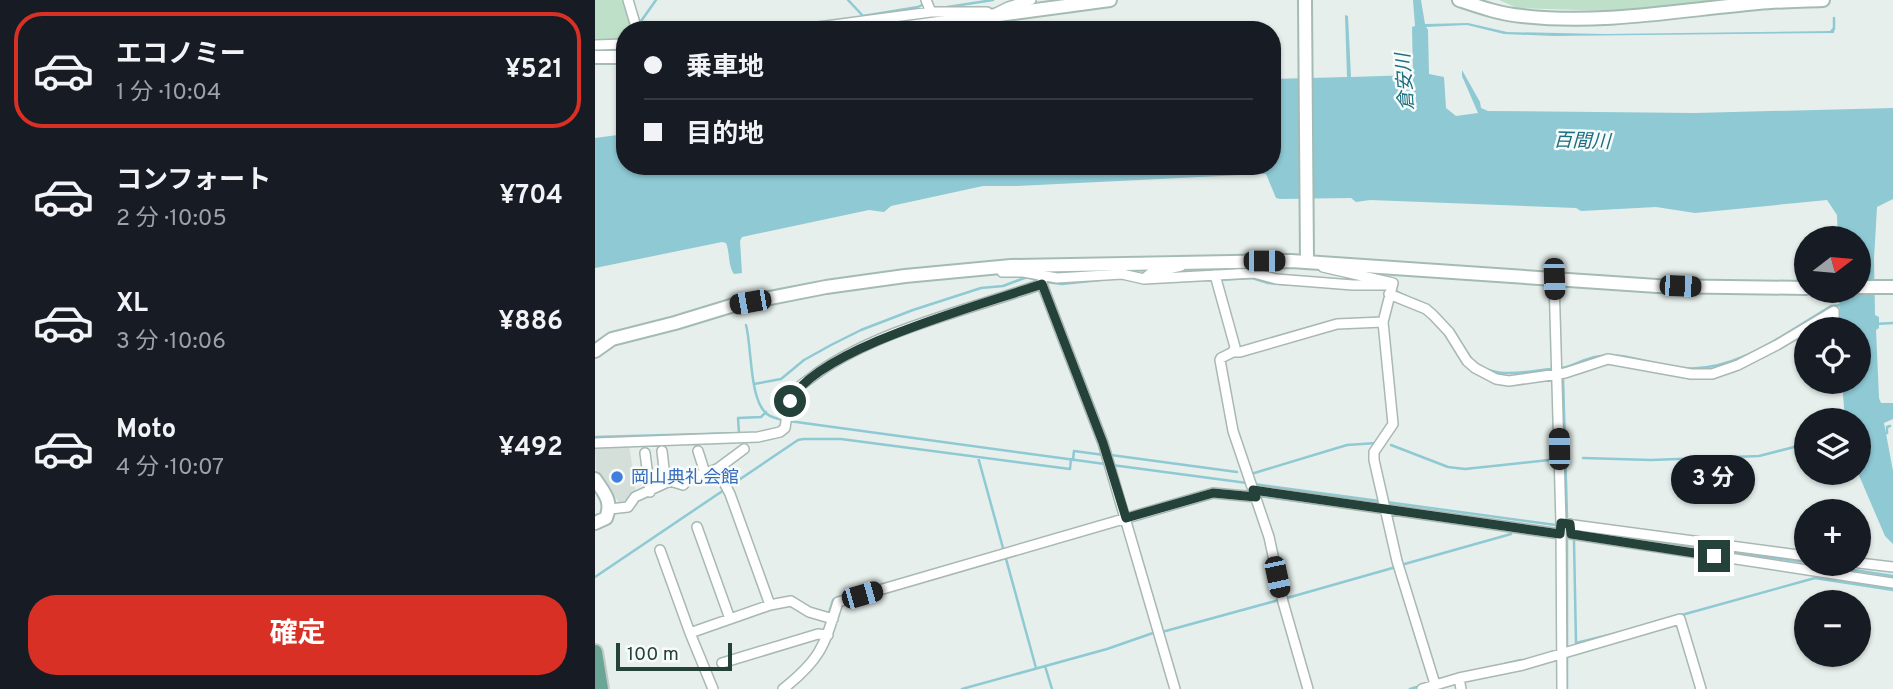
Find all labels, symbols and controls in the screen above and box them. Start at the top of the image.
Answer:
icon: car [32,39,95,102]
text: エコノミー [116,39,246,72]
water label: 倉安川 [1392,51,1420,111]
text: 乗車地 [686,52,764,85]
text: ¥521 [505,54,563,87]
text: 1 分 · 10:04 [116,79,221,108]
text: 目的地 [686,119,764,152]
water label: 百間川 [1553,129,1613,155]
icon: car [32,165,95,228]
text: コンフォート [116,165,271,198]
text: ¥704 [499,180,563,213]
text: 2 分 · 10:05 [116,205,227,234]
north arrow [1794,226,1871,303]
map controls [1794,226,1871,667]
car [1244,251,1286,272]
car [1543,258,1566,300]
car [1659,275,1702,297]
text: XL [116,288,148,321]
car [728,288,773,316]
icon: car [32,291,95,354]
text: ¥886 [499,306,563,339]
button: locate [1794,317,1871,394]
text: 3 分 · 10:06 [116,328,226,357]
route start [774,385,806,417]
button: layers [1794,408,1871,485]
text: Moto [116,414,176,447]
icon: car [32,417,95,480]
car [1549,428,1570,470]
text: ¥492 [499,432,563,465]
text: 4 分 · 10:07 [116,454,224,483]
callout: 3 分 [1672,454,1756,504]
text: 3 分 [1692,465,1734,494]
place label: 岡山典礼会館 [631,467,739,490]
marker: 岡山典礼会館 [609,469,625,485]
button: + [1794,499,1871,576]
route end [1698,540,1730,572]
car [1263,554,1292,600]
car [839,579,886,611]
button: − [1794,590,1871,667]
button: 確定 [28,595,567,675]
scale bar [616,640,731,672]
text: 100 m [627,643,679,667]

